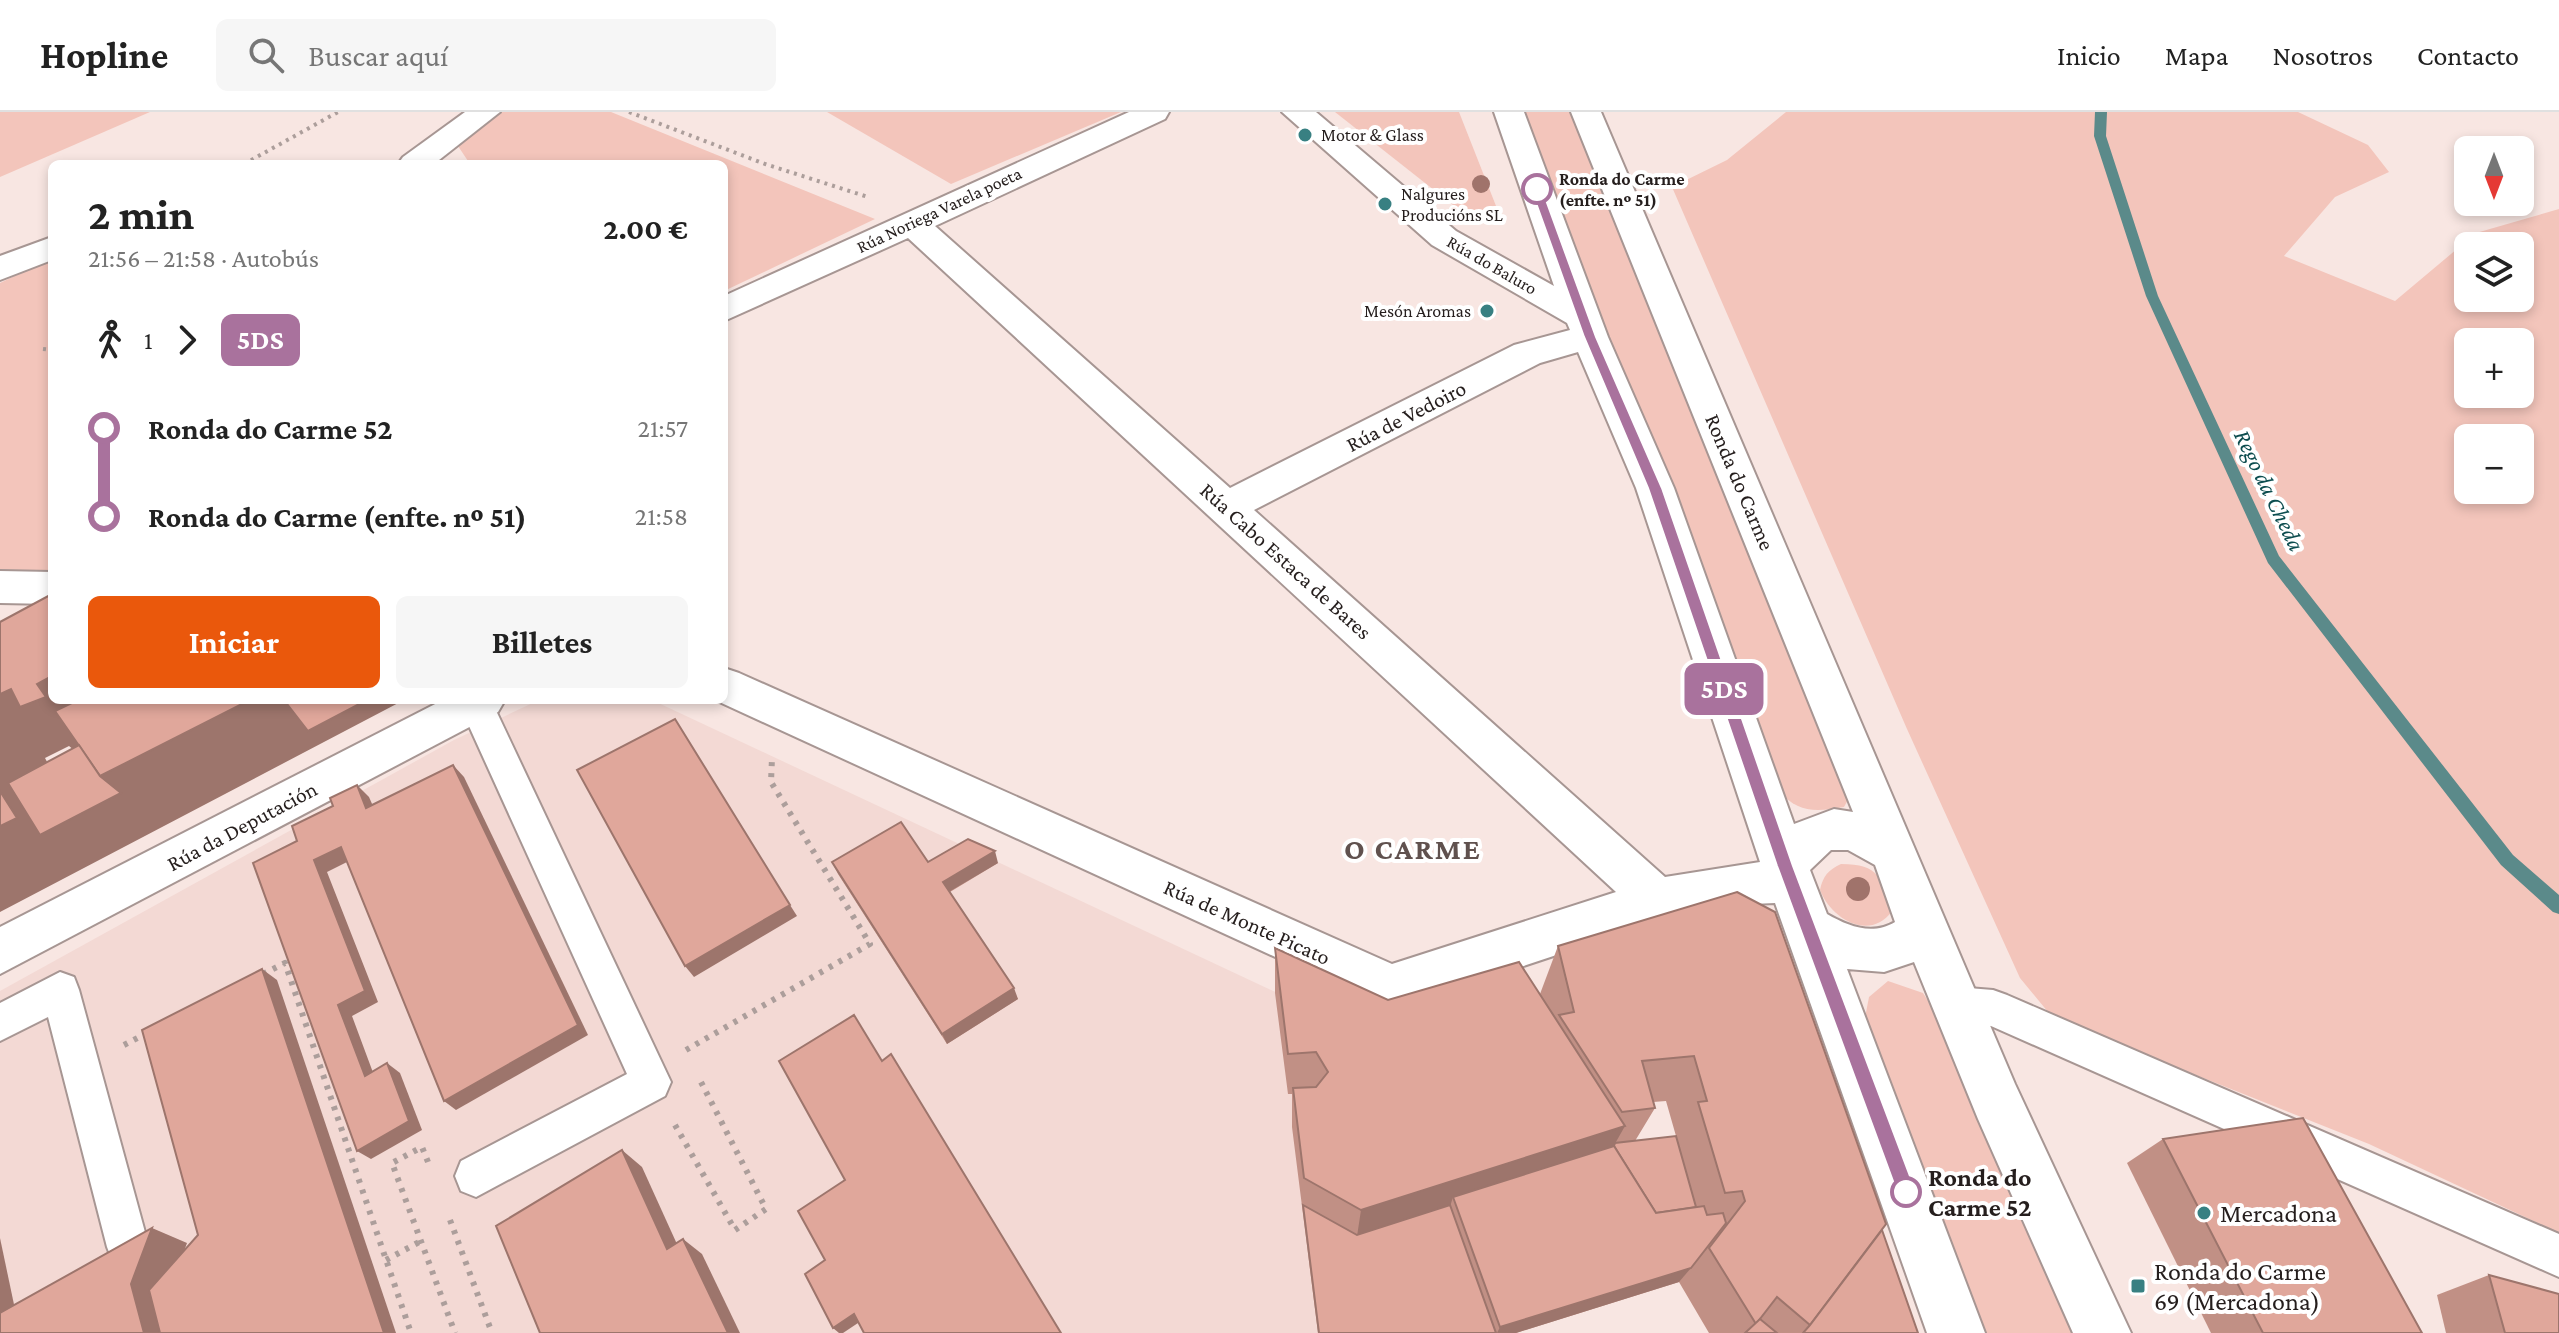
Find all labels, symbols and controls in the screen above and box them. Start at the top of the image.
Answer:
search box [216,19,776,91]
icon: search [244,33,288,77]
text: Hopline [40,34,168,76]
text: Buscar aquí [308,39,448,72]
text: Inicio [2057,40,2121,71]
text: Mapa [2165,40,2228,71]
text: Nosotros [2272,40,2373,71]
text: Contacto [2417,40,2519,71]
place label: Motor & Glass [1321,125,1424,145]
marker: Motor & Glass [1296,126,1314,144]
north arrow [2454,136,2534,216]
map controls [2454,136,2534,504]
street label: Rúa Noriega Varela poeta [853,163,1025,257]
place label: Ronda do Carme (enfte. nº 51) [1559,169,1685,211]
marker: Ronda do Carme (enfte. nº 51) [1522,174,1552,204]
place label: Nalgures Producións SL [1401,184,1503,225]
text: 2 min [88,190,194,238]
marker: Nalgures Producións SL [1376,195,1394,213]
text: 2.00 € [603,212,688,245]
street label: Rúa do Baluro [1444,231,1540,299]
button: layers [2454,232,2534,312]
text: 21:56 – 21:58 · Autobús [88,244,319,273]
place label: Mesón Aromas [1364,301,1471,321]
marker: Mesón Aromas [1478,302,1496,320]
icon: walk [88,318,132,362]
icon: forward [165,318,209,362]
text: 5DS [237,324,284,355]
text: 1 [144,326,153,355]
button: + [2454,328,2534,408]
street label: Rúa de Vedoiro [1342,375,1470,457]
street label: Ronda do Carme [1700,410,1780,554]
text: Ronda do Carme 52 [148,412,393,445]
text: 21:57 [638,414,688,443]
button: − [2454,424,2534,504]
water label: Rego da Cheda [2229,425,2311,555]
street label: Rúa Cabo Estaca de Bares [1195,477,1377,645]
text: Ronda do Carme (enfte. nº 51) [148,500,527,533]
text: 21:58 [635,502,688,531]
button: Iniciar [88,596,380,688]
button: Billetes [396,596,688,688]
line badge: 5DS [1678,663,1770,715]
text: 5DS [1700,673,1748,704]
street label: Rúa da Deputación [163,776,321,876]
district label: O CARME [1344,832,1482,865]
street label: Rúa de Monte Picato [1160,874,1334,970]
place label: Ronda do Carme 52 [1928,1163,2032,1222]
marker: Ronda do Carme 52 [1891,1177,1921,1207]
place label: Mercadona [2220,1199,2337,1228]
marker: Mercadona [2195,1204,2213,1222]
place label: Ronda do Carme 69 (Mercadona) [2154,1257,2326,1316]
marker: Ronda do Carme 69 (Mercadona) [2129,1277,2147,1295]

